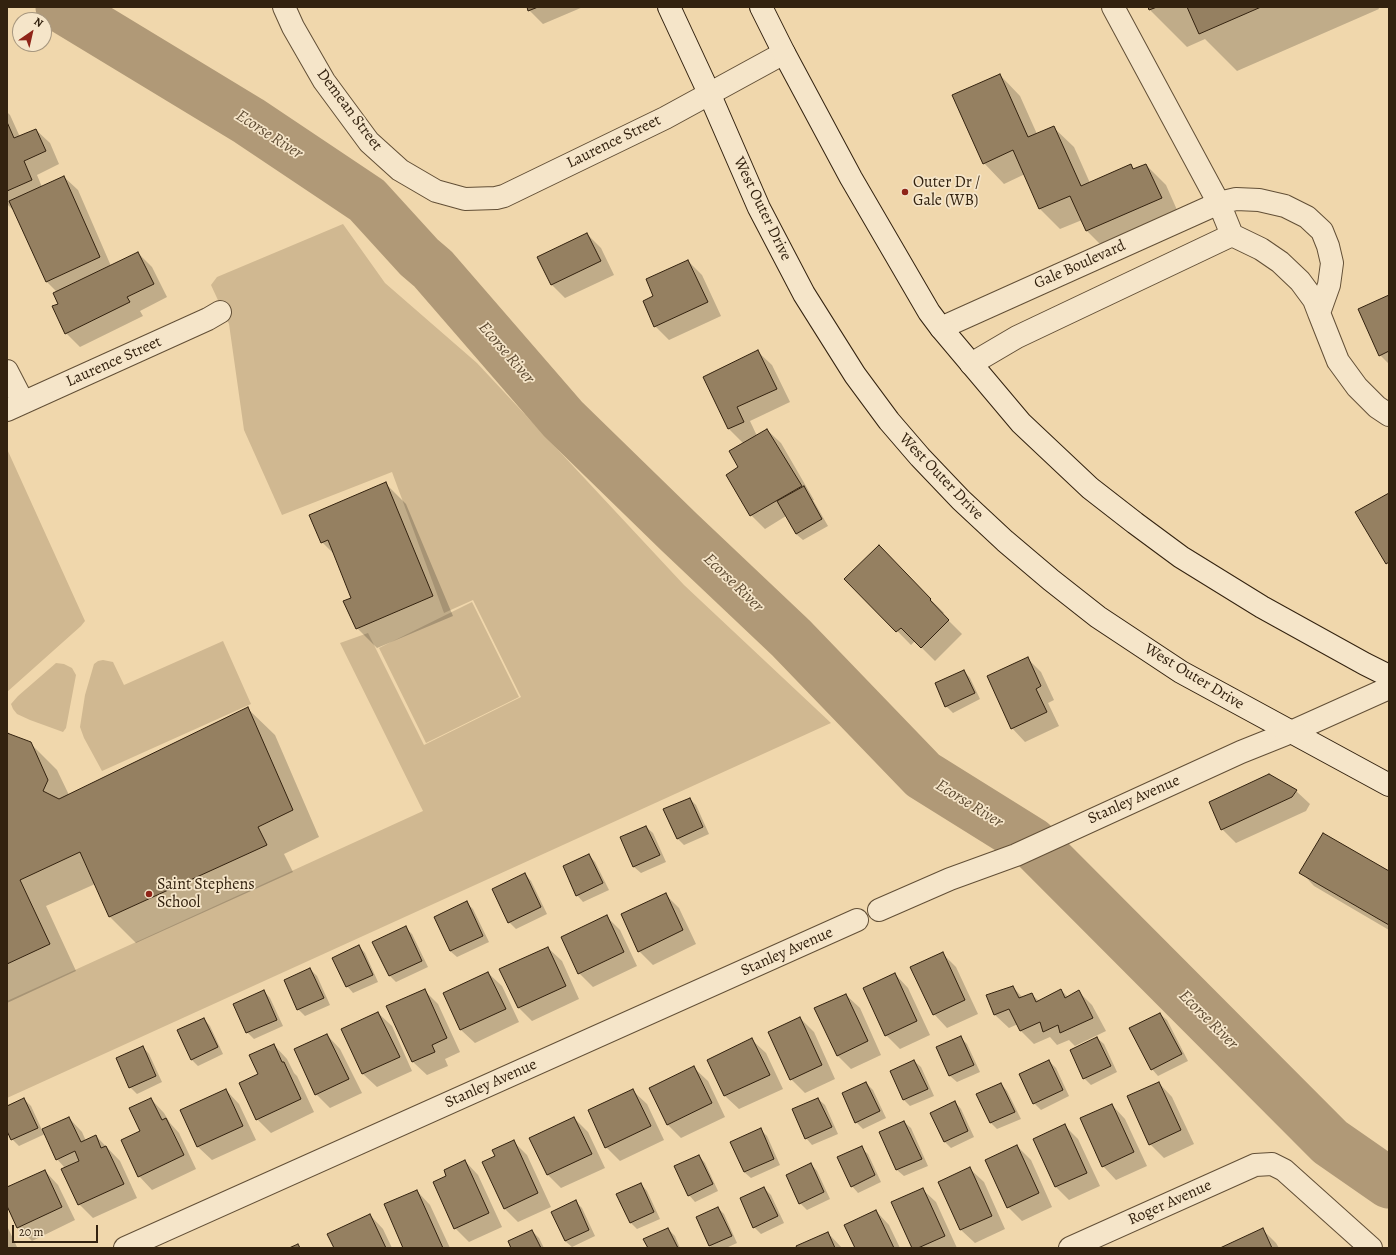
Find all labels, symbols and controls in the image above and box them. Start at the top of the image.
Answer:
north arrow [12,12,52,52]
text: N [31,14,46,31]
street label: Demean Street [312,65,386,155]
water label: Ecorse River [232,106,306,164]
street label: Laurence Street [564,111,664,173]
street label: West Outer Drive [729,154,795,264]
place label: Outer Dr / Gale (WB) [913,173,980,211]
marker: Outer Dr / Gale (WB) [900,187,910,197]
street label: Gale Boulevard [1031,236,1129,294]
water label: Ecorse River [474,318,538,388]
street label: Laurence Street [63,332,165,392]
street label: West Outer Drive [895,430,987,524]
water label: Ecorse River [699,549,767,617]
street label: West Outer Drive [1141,640,1247,714]
street label: Stanley Avenue [1085,771,1183,829]
water label: Ecorse River [932,775,1006,833]
place label: Saint Stephens School [157,875,255,913]
marker: Saint Stephens School [144,889,154,899]
street label: Stanley Avenue [738,923,836,981]
water label: Ecorse River [1174,986,1242,1054]
street label: Stanley Avenue [442,1055,540,1113]
street label: Roger Avenue [1125,1176,1215,1230]
scale bar [14,1217,100,1243]
text: 20 m [19,1224,43,1240]

